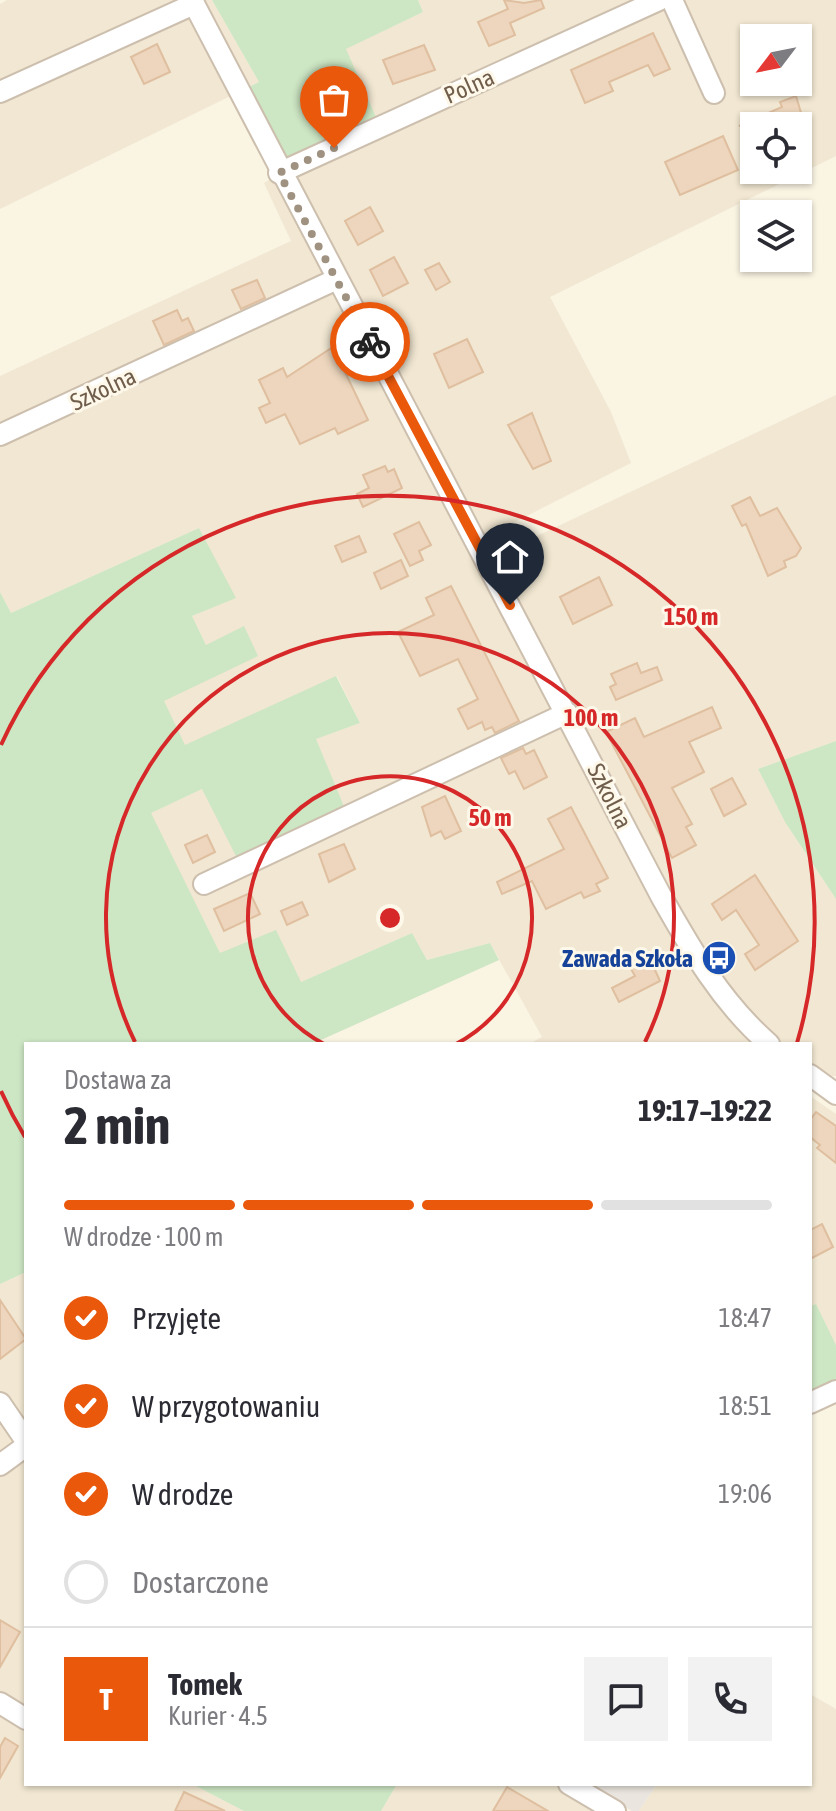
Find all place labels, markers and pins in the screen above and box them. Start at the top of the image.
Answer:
pin [300,66,368,148]
pin [476,523,544,605]
centre of rings [376,904,404,932]
bus stop icon: Zawada Szkoła [700,939,738,977]
place label: Zawada Szkoła [562,945,693,972]

